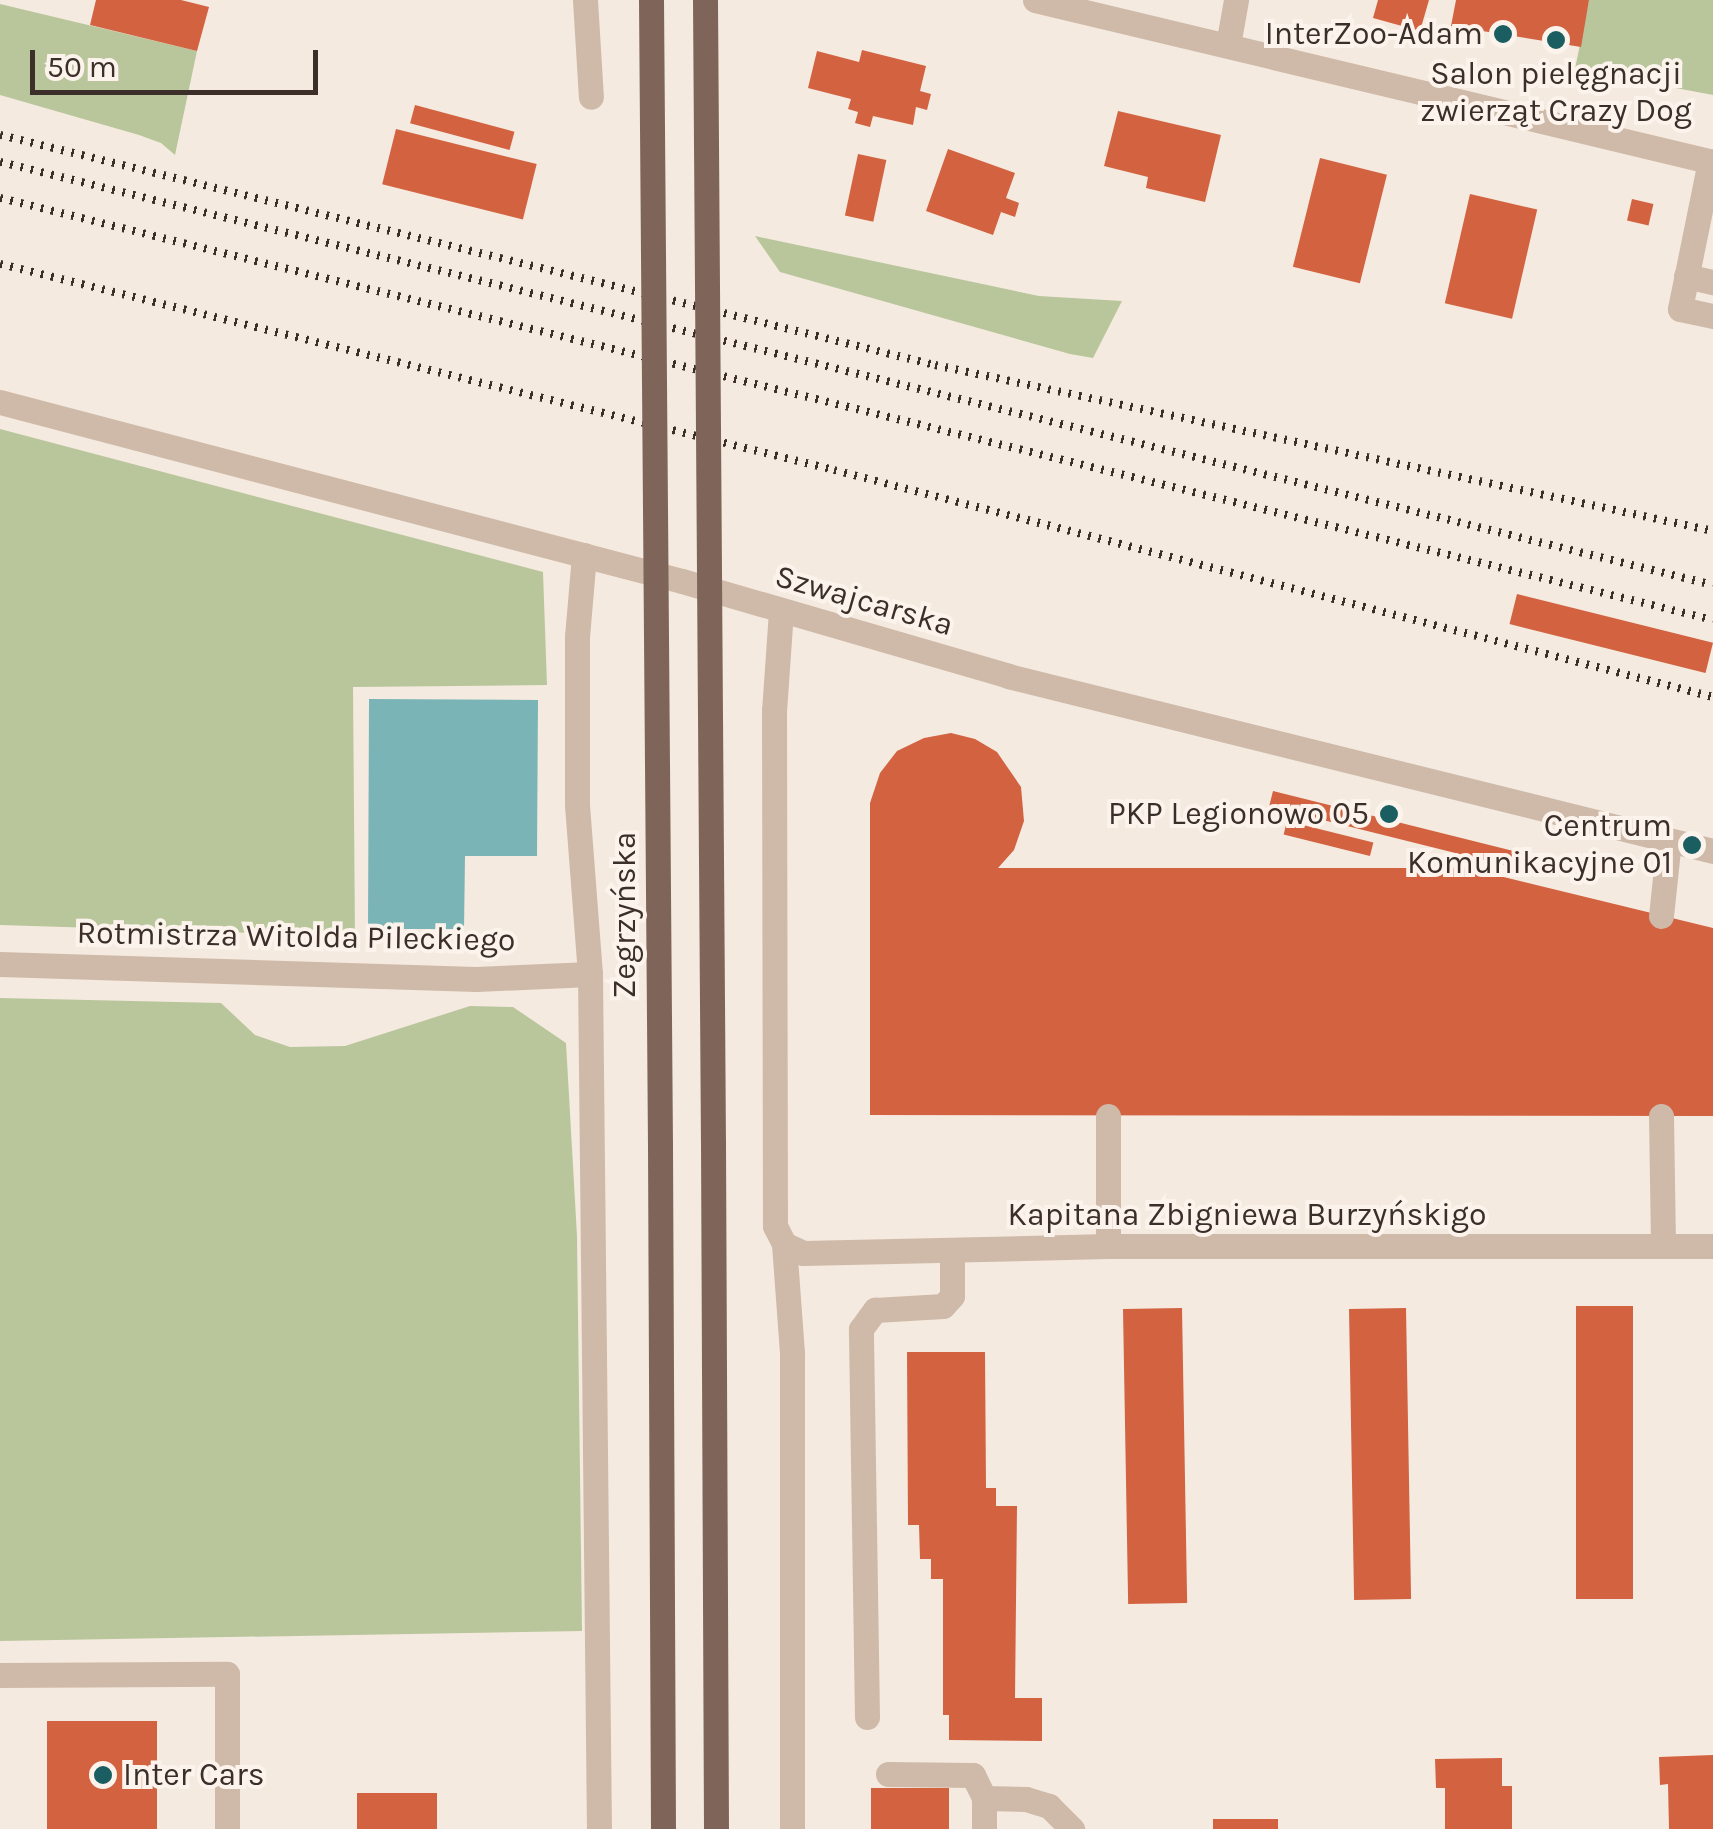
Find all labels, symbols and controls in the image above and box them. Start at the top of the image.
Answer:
place label: InterZoo-Adam [1265,15,1483,53]
marker: InterZoo-Adam [1492,23,1514,45]
marker: Salon pielęgnacji zwierząt Crazy Dog [1545,29,1567,51]
scale bar [35,30,322,92]
text: 50 m [47,49,117,85]
place label: Salon pielęgnacji zwierząt Crazy Dog [1420,56,1692,131]
street label: Szwajcarska [771,557,957,645]
place label: PKP Legionowo 05 [1108,795,1369,833]
marker: PKP Legionowo 05 [1378,803,1400,825]
place label: Centrum Komunikacyjne 01 [1407,808,1672,883]
street label: Zegrzyńska [606,832,644,998]
marker: Centrum Komunikacyjne 01 [1681,834,1703,856]
street label: Rotmistrza Witolda Pileckiego [76,914,516,960]
street label: Kapitana Zbigniewa Burzyńskigo [1008,1196,1486,1234]
place label: Inter Cars [123,1756,265,1794]
marker: Inter Cars [92,1764,114,1786]

